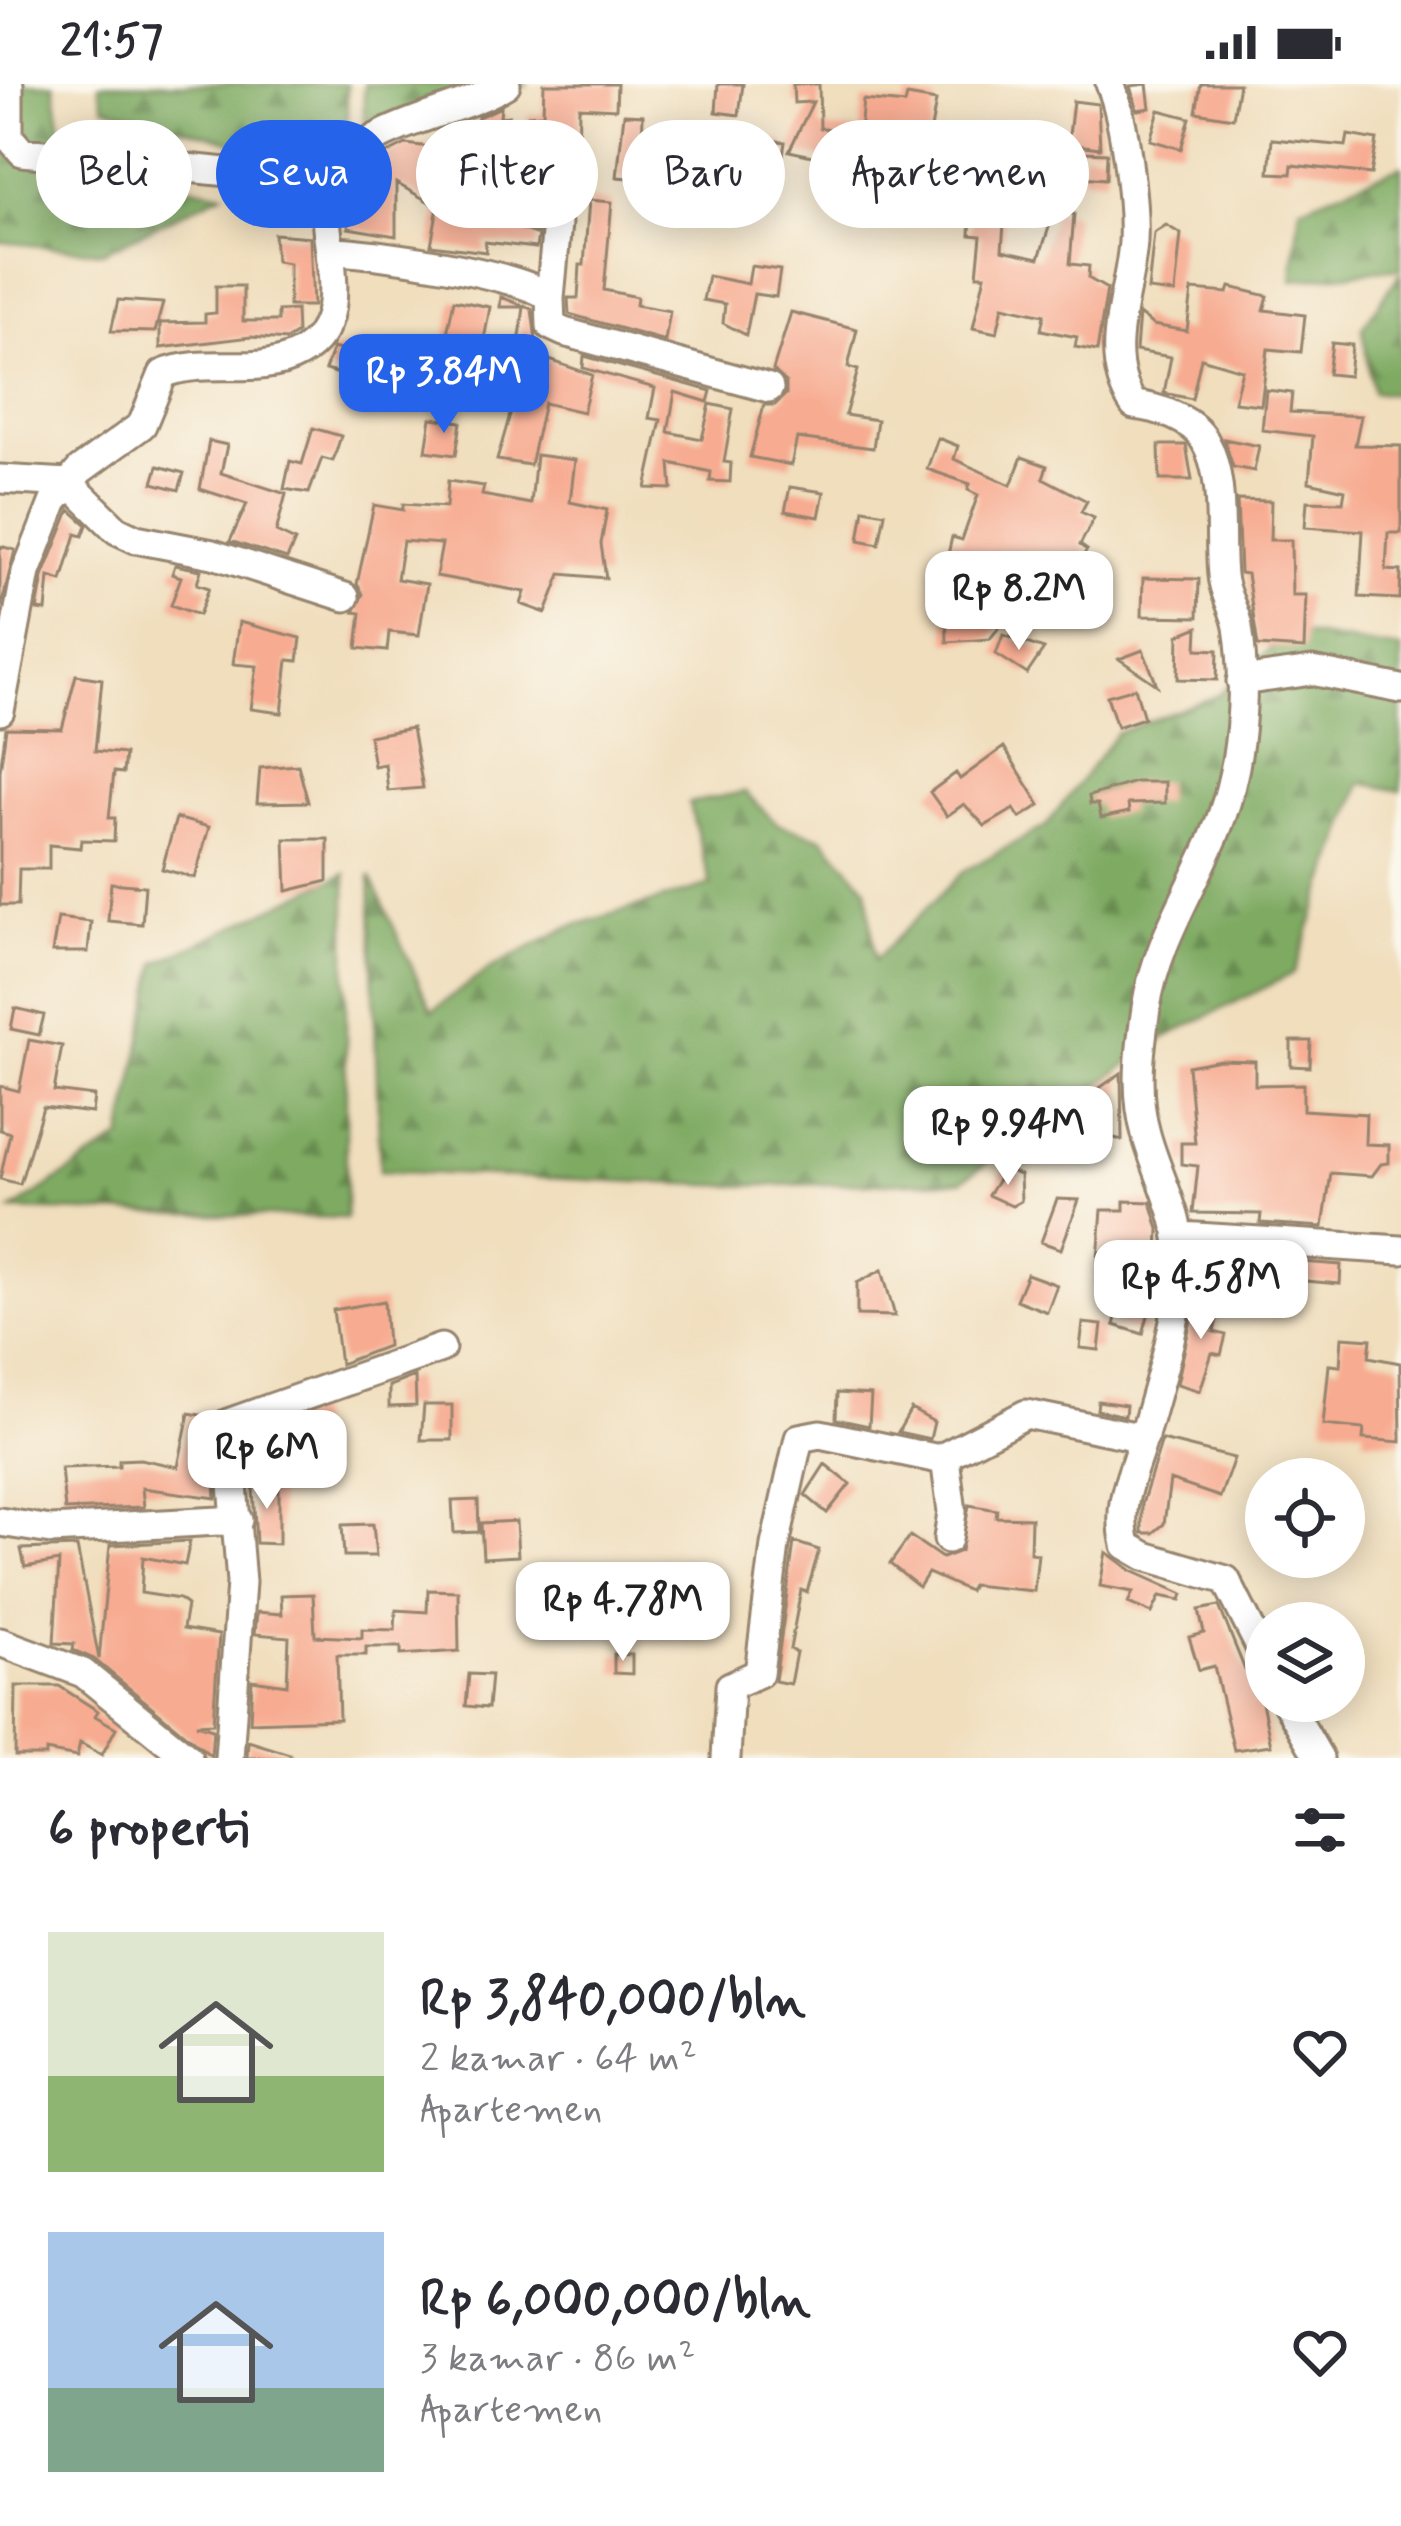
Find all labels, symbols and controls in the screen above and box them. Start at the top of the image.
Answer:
text: 21:57 [60,13,163,72]
chip: Beli [36,120,192,228]
chip: Sewa [216,120,392,228]
chip: Filter [416,120,598,228]
chip: Baru [622,120,785,228]
chip: Apartemen [809,120,1089,228]
pin: Rp 3.84M [320,334,568,436]
text: Rp 3.84M [366,347,522,398]
pin: Rp 8.2M [908,551,1130,653]
text: Rp 8.2M [952,564,1086,615]
pin: Rp 9.94M [884,1086,1132,1188]
text: Rp 9.94M [931,1099,1085,1150]
pin: Rp 4.58M [1077,1240,1325,1342]
text: Rp 4.58M [1121,1253,1281,1304]
pin: Rp 6M [183,1410,351,1512]
text: Rp 6M [215,1423,319,1474]
map controls [1245,1458,1365,1722]
button: locate [1245,1458,1365,1578]
pin: Rp 4.78M [499,1562,747,1664]
text: Rp 4.78M [543,1575,703,1626]
button: layers [1245,1602,1365,1722]
text: 6 properti [48,1797,249,1863]
icon: filters [1287,1797,1353,1863]
text: Rp 3,840,000/bln [420,1968,806,2034]
icon: home [144,1980,288,2124]
icon: heart [1287,2019,1353,2085]
text: 2 kamar · 64 m² [420,2034,697,2085]
text: Apartemen [420,2085,602,2136]
text: Rp 6,000,000/bln [420,2268,810,2334]
icon: home [144,2280,288,2424]
icon: heart [1287,2319,1353,2385]
text: 3 kamar · 86 m² [420,2334,695,2385]
text: Apartemen [420,2385,602,2436]

